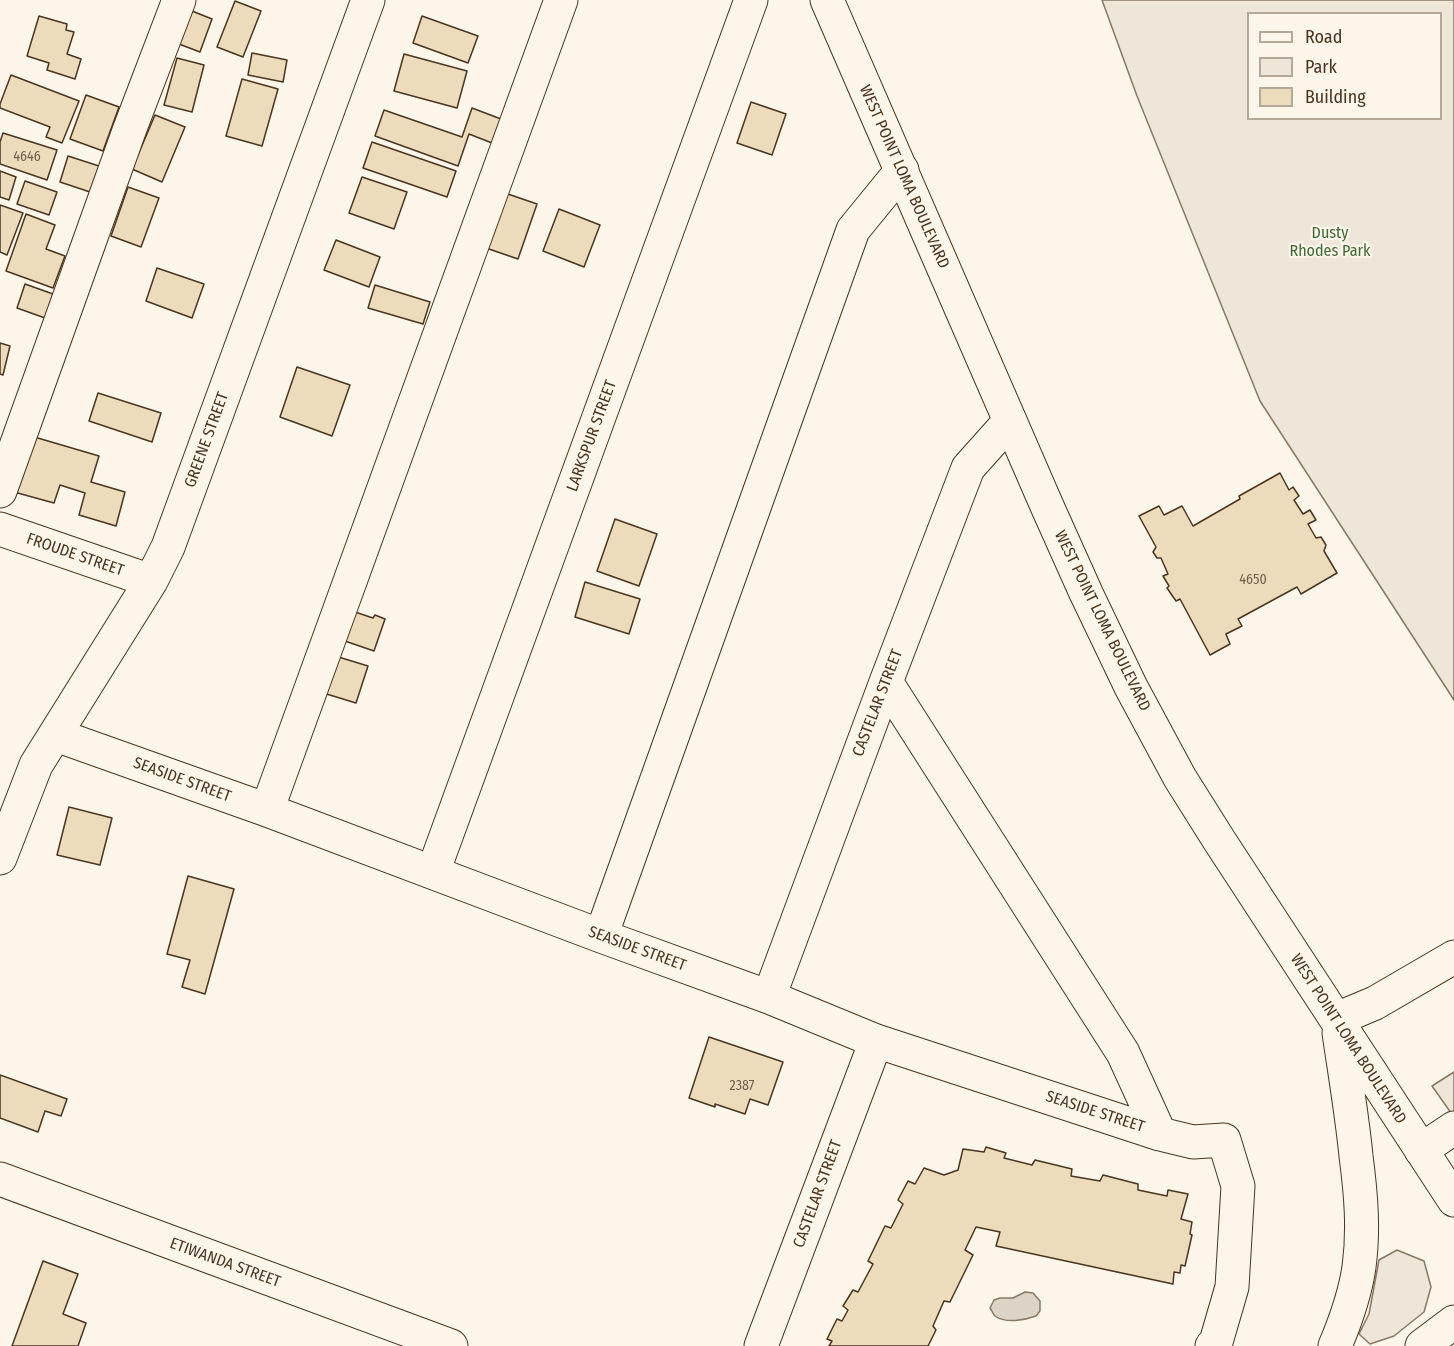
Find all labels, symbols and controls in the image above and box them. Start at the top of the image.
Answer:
legend [1247,12,1442,120]
text: Road [1305,26,1342,48]
text: Park [1305,56,1337,78]
street label: WEST POINT LOMA BOULEVARD [855,82,953,272]
text: Building [1305,86,1366,108]
house number: 4646 [13,149,41,165]
park label: Dusty Rhodes Park [1289,224,1371,262]
street label: LARKSPUR STREET [563,378,621,494]
street label: GREENE STREET [181,390,233,490]
street label: WEST POINT LOMA BOULEVARD [1050,528,1154,714]
street label: FROUDE STREET [24,529,126,581]
house number: 4650 [1239,572,1267,588]
street label: CASTELAR STREET [849,647,907,759]
street label: SEASIDE STREET [130,753,234,807]
street label: SEASIDE STREET [585,922,689,976]
street label: WEST POINT LOMA BOULEVARD [1286,951,1410,1127]
house number: 2387 [730,1078,754,1094]
street label: SEASIDE STREET [1043,1087,1147,1137]
street label: CASTELAR STREET [790,1138,846,1250]
street label: ETIWANDA STREET [167,1234,283,1292]

